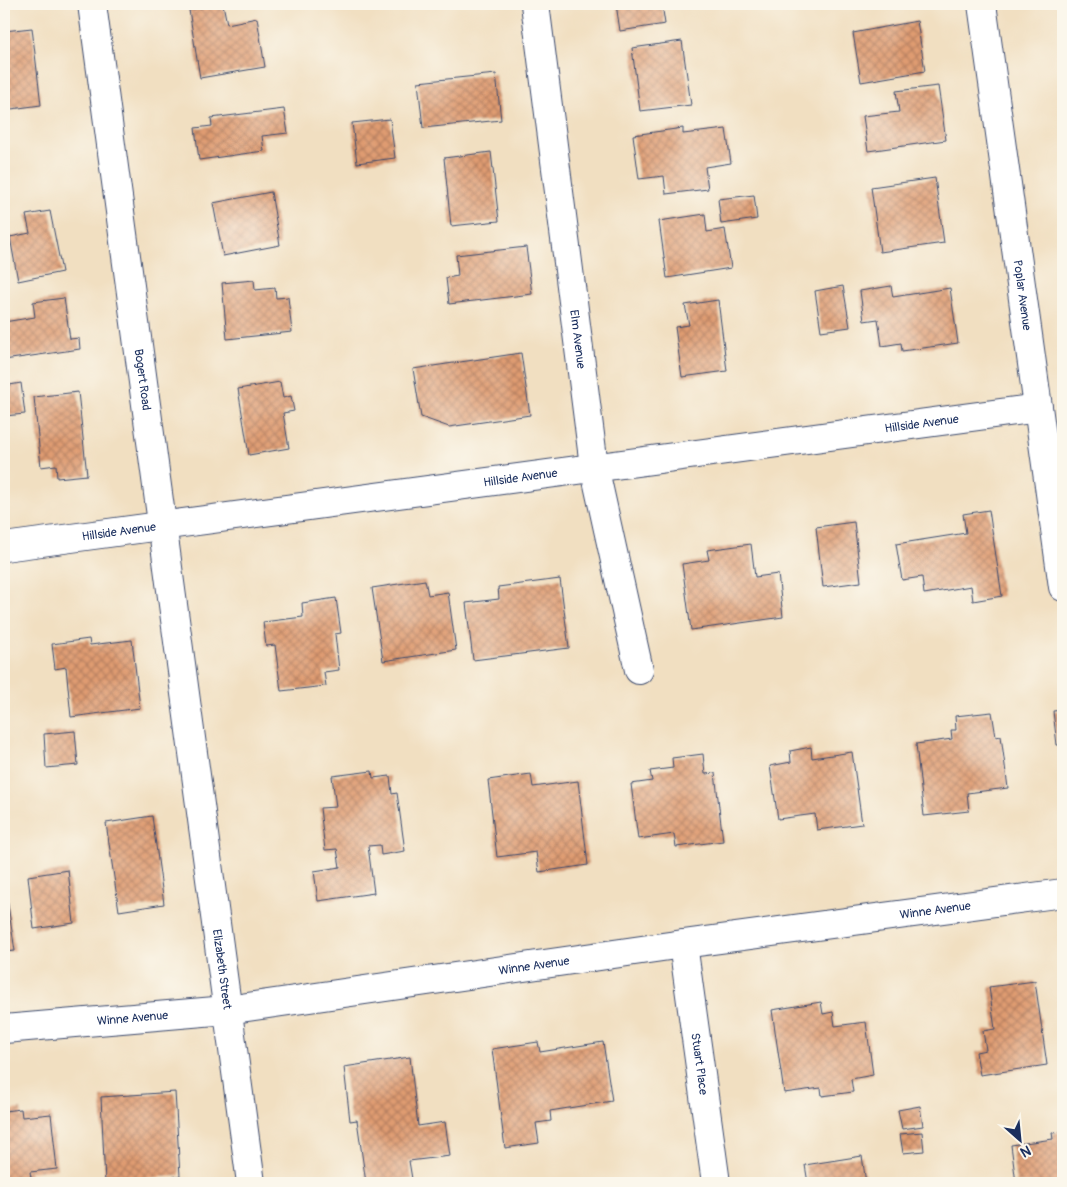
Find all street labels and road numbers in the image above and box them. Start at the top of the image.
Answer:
street label: Poplar Avenue [1010,259,1034,332]
street label: Elm Avenue [566,309,589,370]
street label: Bogert Road [131,348,154,411]
street label: Hillside Avenue [884,412,960,437]
street label: Hillside Avenue [483,466,558,490]
street label: Hillside Avenue [81,520,157,544]
street label: Winne Avenue [899,898,972,923]
street label: Elizabeth Street [209,928,235,1010]
street label: Winne Avenue [498,954,571,979]
street label: Winne Avenue [96,1008,169,1029]
street label: Stuart Place [687,1032,711,1096]

